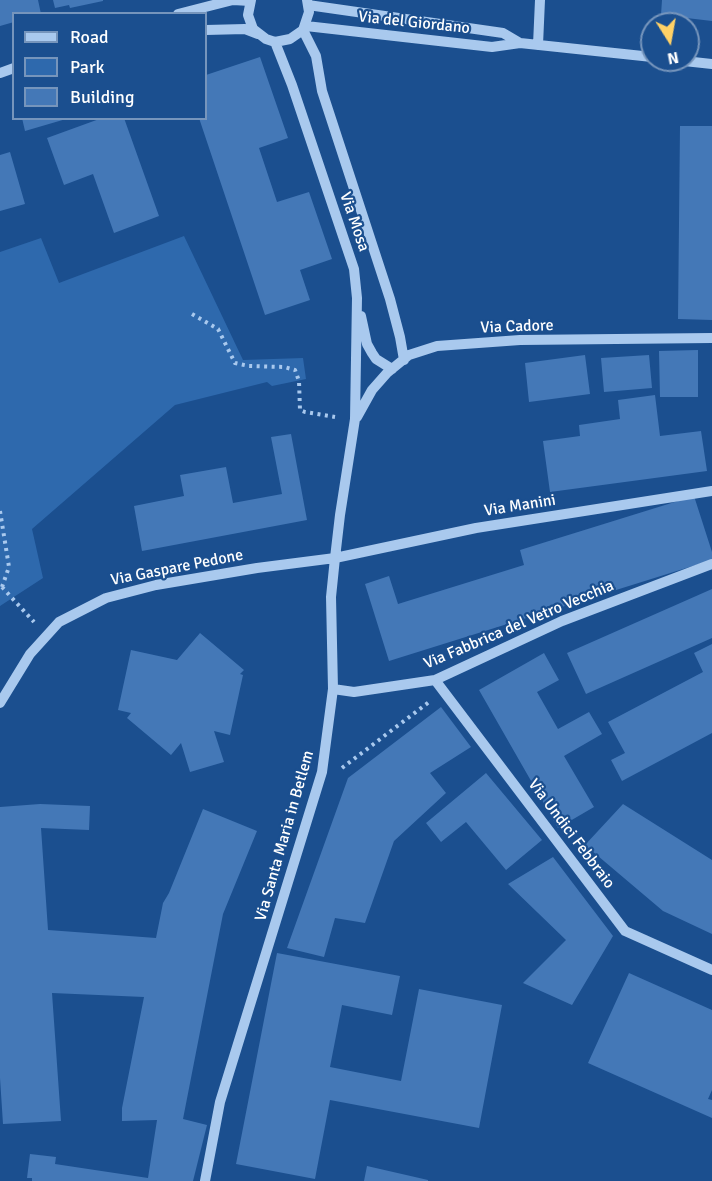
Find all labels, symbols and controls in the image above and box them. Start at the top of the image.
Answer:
street label: Via del Giordano [357,8,471,38]
legend [12,12,207,120]
north arrow [640,12,700,72]
text: Road [70,26,109,48]
text: N [666,47,680,69]
text: Park [70,56,105,78]
text: Building [70,86,134,108]
street label: Via Mosa [335,190,373,254]
street label: Via Cadore [480,316,554,338]
street label: Via Manini [483,491,557,521]
street label: Via Gaspare Pedone [109,546,245,590]
street label: Via Fabbrica del Vetro Vecchia [421,576,617,674]
street label: Via Santa Maria in Betlem [251,749,319,923]
street label: Via Undici Febbraio [524,775,618,893]

